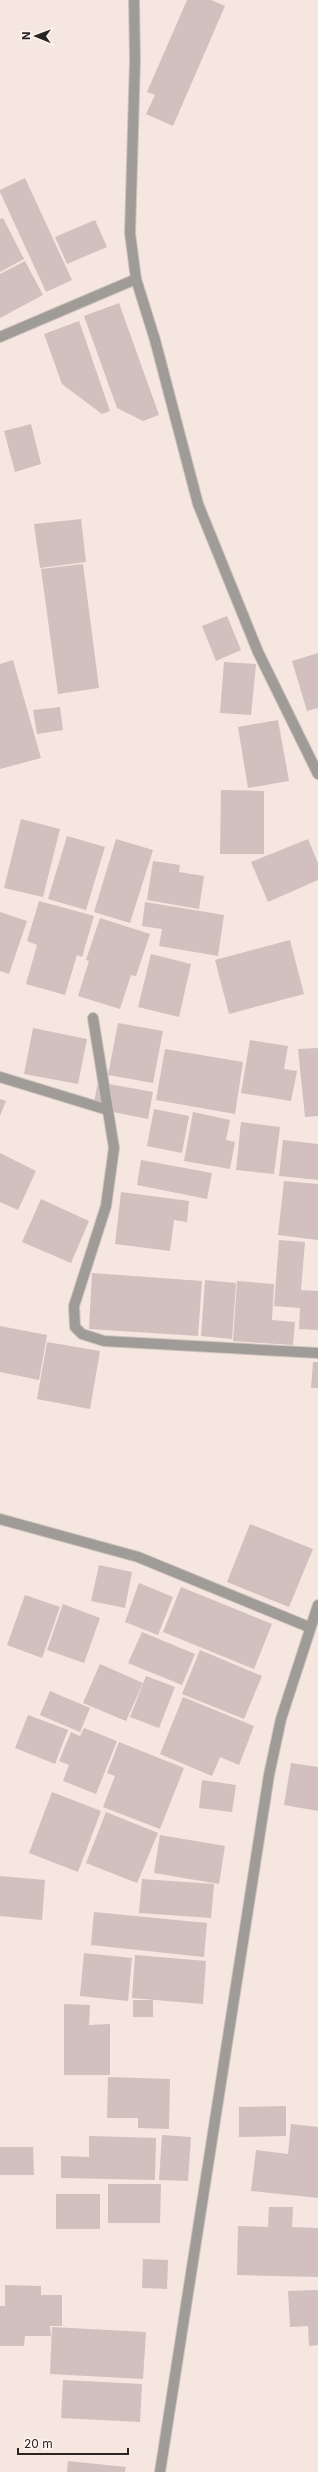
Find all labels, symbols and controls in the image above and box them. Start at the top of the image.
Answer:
north arrow [16,16,56,56]
text: N [19,32,33,40]
scale bar [18,2430,128,2456]
text: 20 m [24,2436,53,2451]

